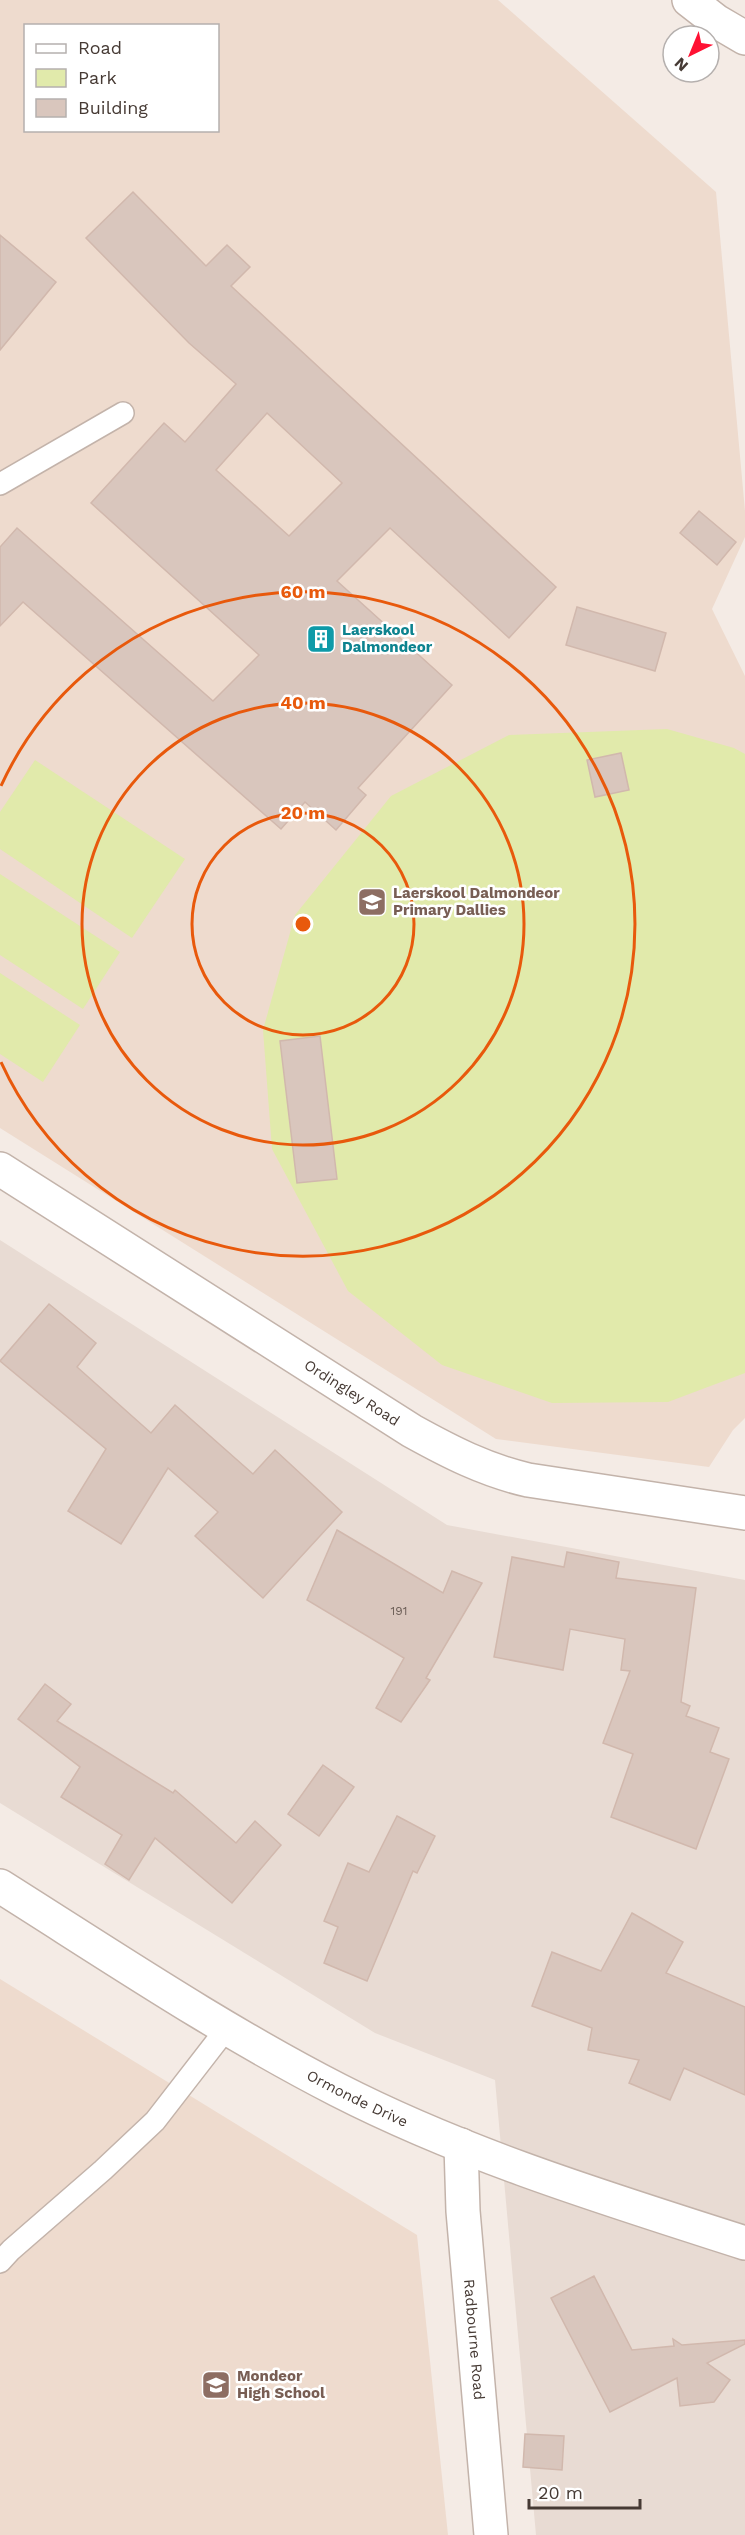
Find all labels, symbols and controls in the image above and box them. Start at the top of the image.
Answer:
legend [24,24,219,132]
north arrow [661,24,721,84]
text: Road [78,37,122,58]
text: N [670,54,692,76]
text: Park [78,67,117,88]
text: Building [78,97,148,118]
text: 60 m [281,581,325,602]
place label: Laerskool Dalmondeor [342,621,433,656]
building icon: Laerskool Dalmondeor [305,623,337,655]
text: 40 m [280,692,326,713]
text: 20 m [281,802,325,823]
place label: Laerskool Dalmondeor Primary Dallies [393,884,560,919]
school or university icon: Laerskool Dalmondeor Primary Dallies [356,886,388,918]
centre of rings [293,914,313,934]
street label: Ordingley Road [301,1356,403,1430]
house number: 191 [391,1604,407,1618]
street label: Ormonde Drive [304,2066,411,2131]
street label: Radbourne Road [460,2278,488,2401]
place label: Mondeor High School [237,2367,325,2402]
school or university icon: Mondeor High School [200,2369,232,2401]
scale bar [529,2472,640,2510]
text: 20 m [538,2482,583,2503]

